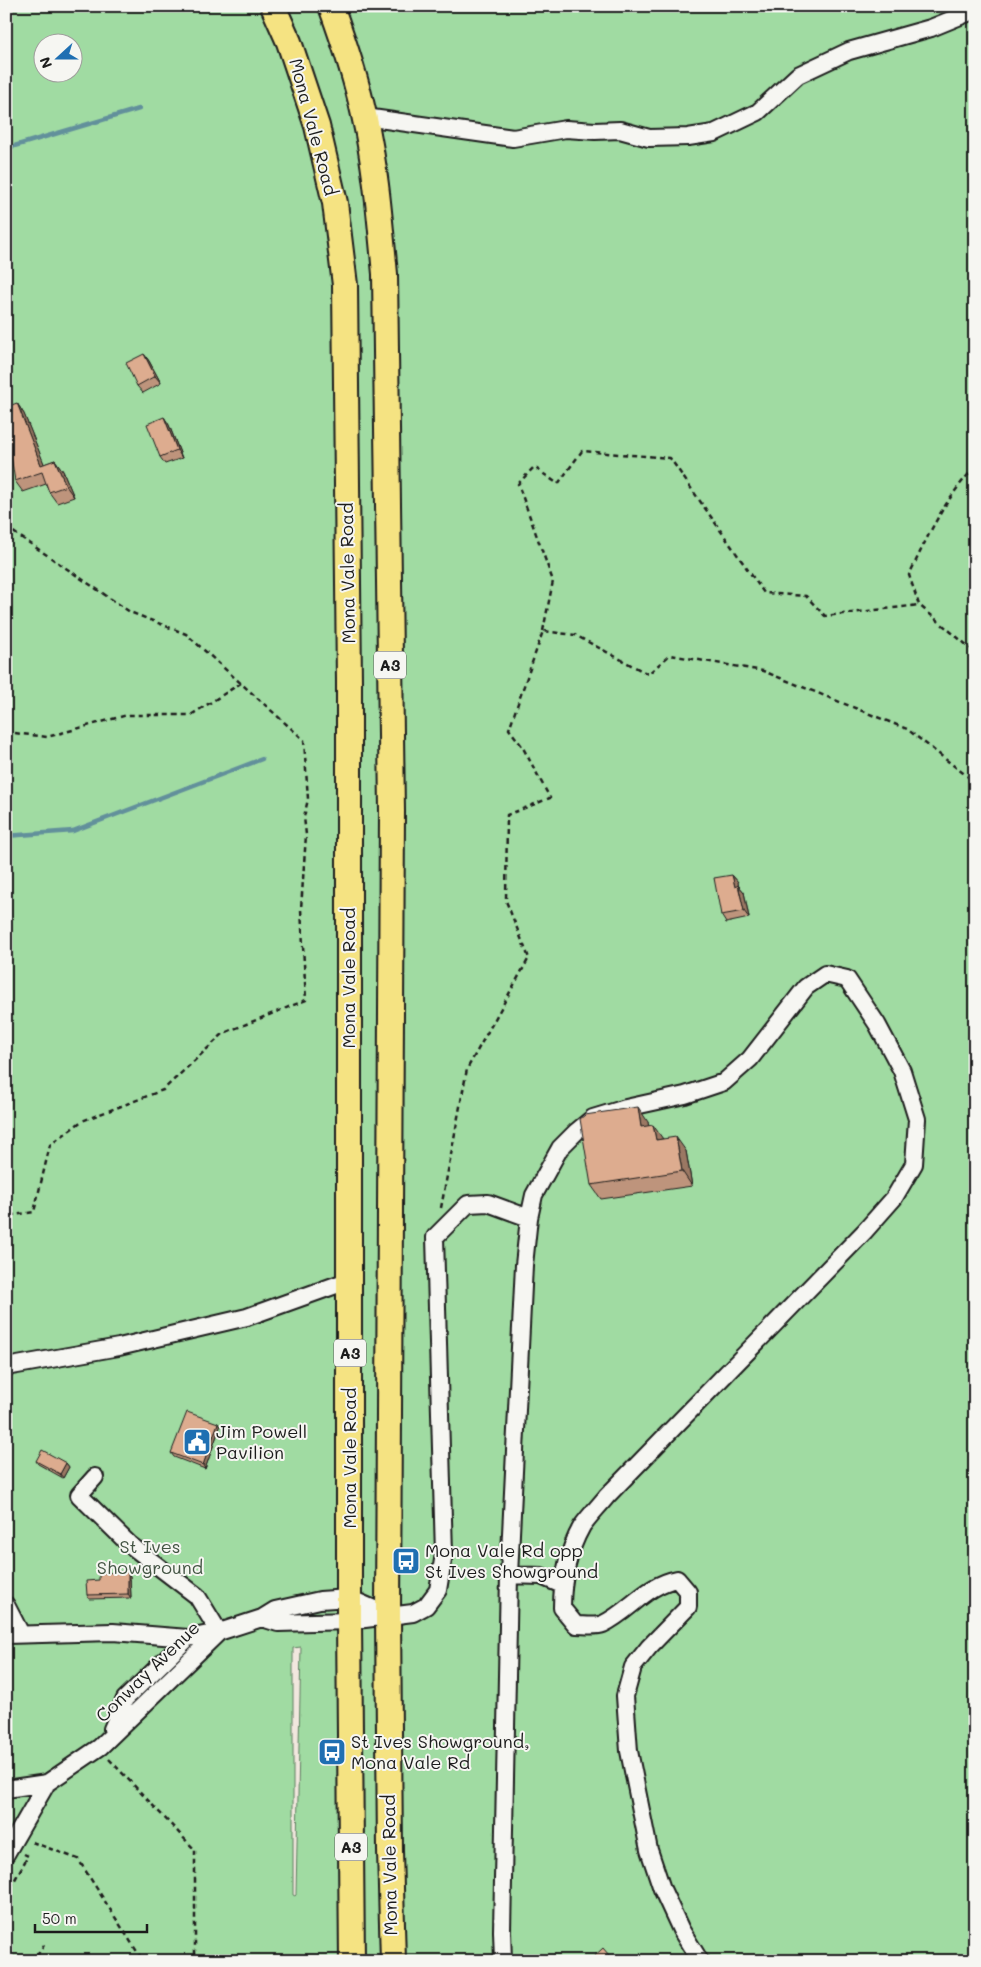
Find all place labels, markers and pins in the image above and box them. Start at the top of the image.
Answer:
place label: Jim Powell Pavilion [216,1419,307,1464]
public building icon: Jim Powell Pavilion [182,1427,212,1457]
place label: Mona Vale Rd opp St Ives Showground [425,1538,598,1583]
bus stop icon: Mona Vale Rd opp St Ives Showground [391,1546,421,1576]
place label: St Ives Showground, Mona Vale Rd [351,1729,530,1774]
bus stop icon: St Ives Showground, Mona Vale Rd [317,1737,347,1767]

